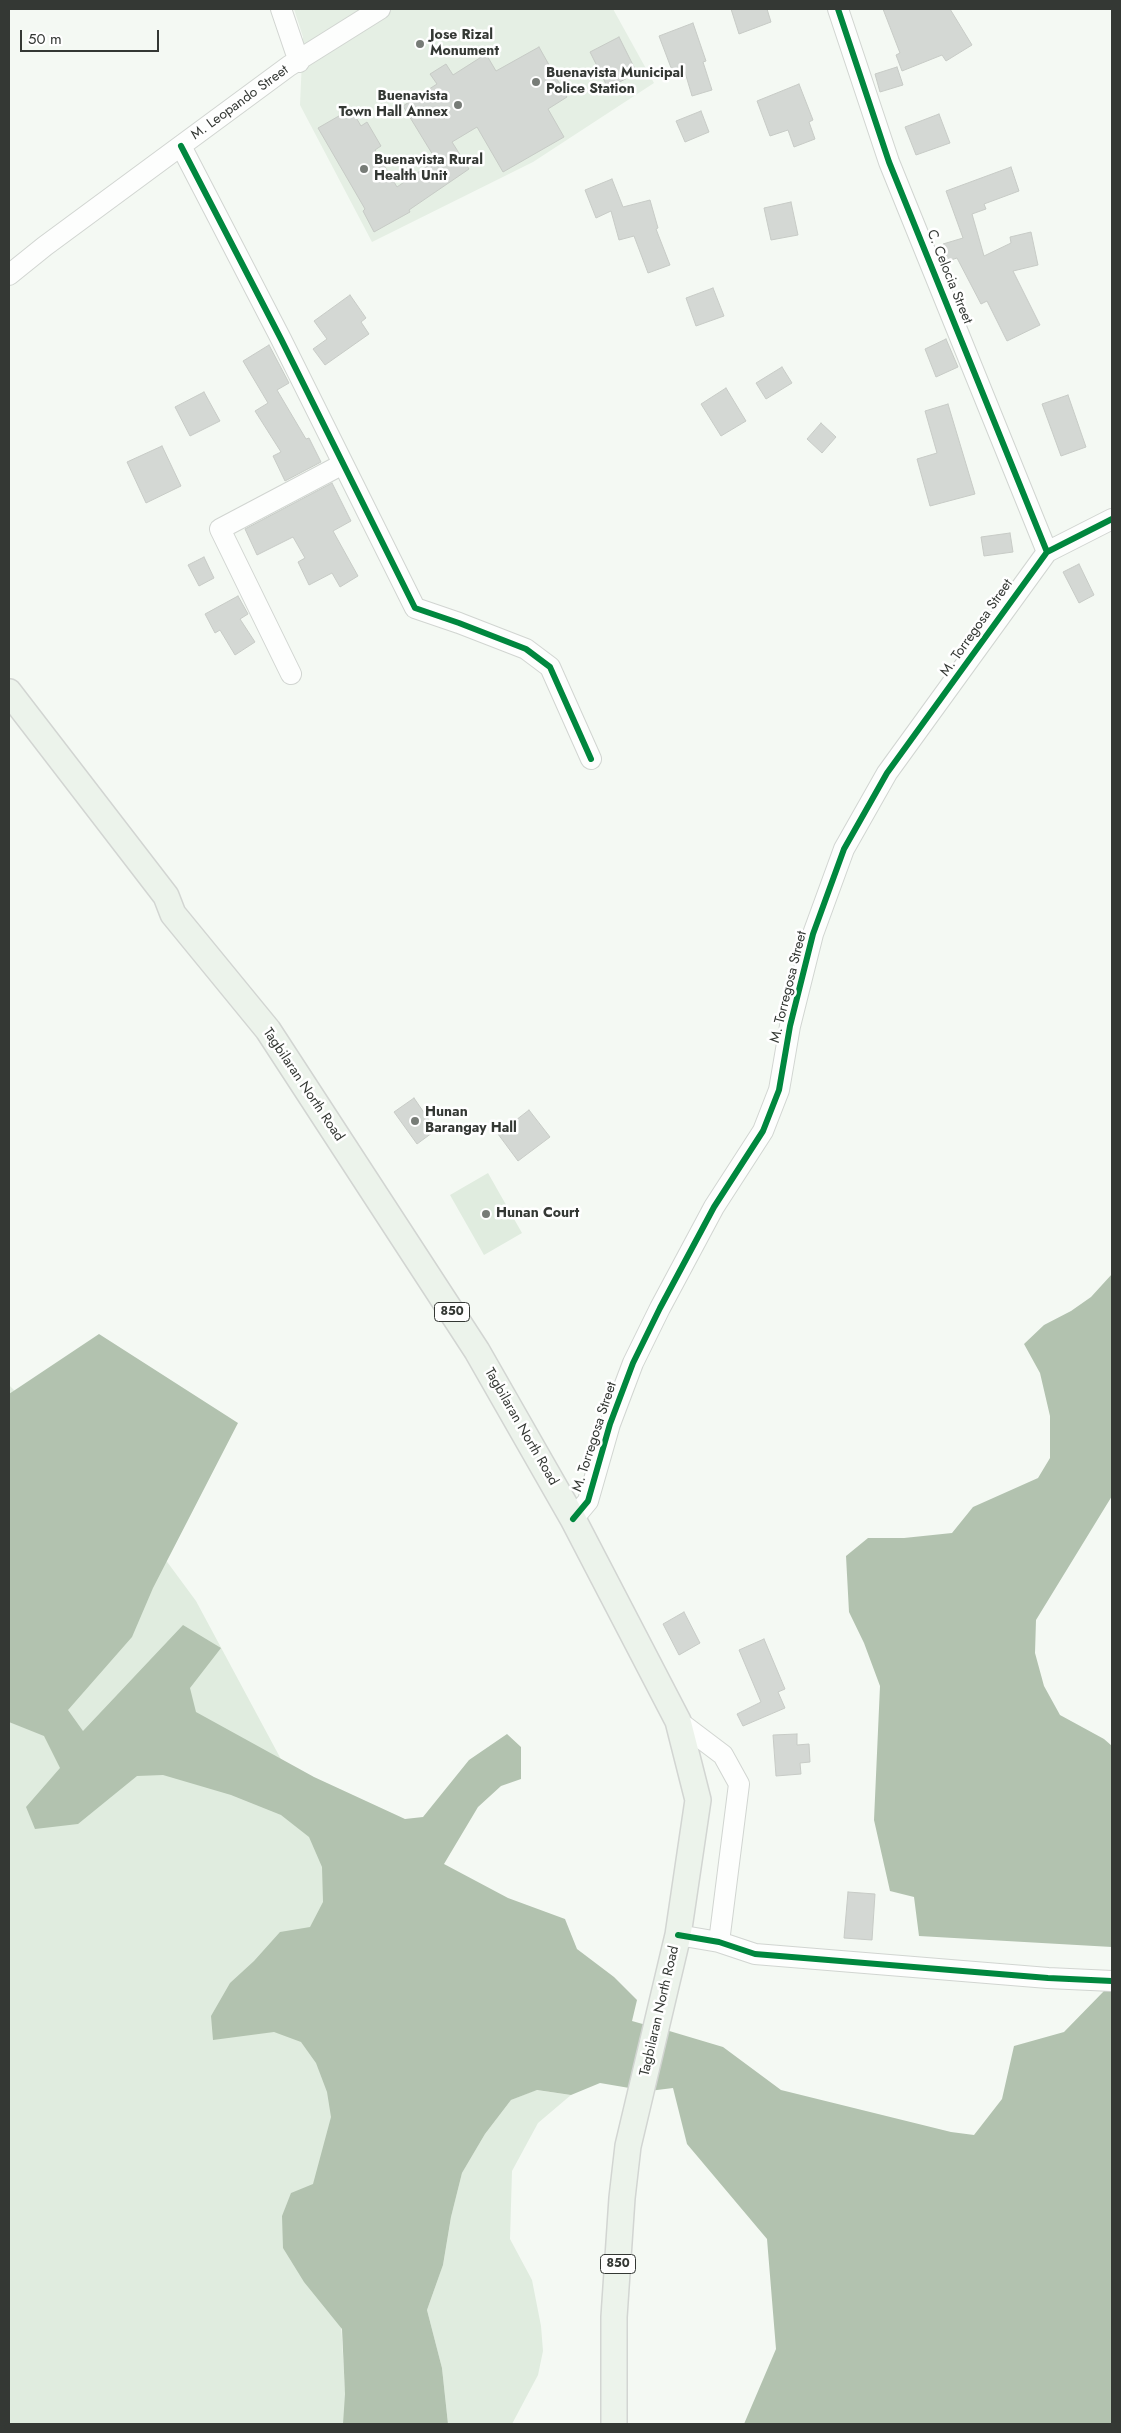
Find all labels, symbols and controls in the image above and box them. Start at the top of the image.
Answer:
scale bar [22,20,161,52]
text: 50 m [28,28,62,50]
place label: Jose Rizal Monument [430,28,499,60]
marker: Jose Rizal Monument [414,38,426,50]
street label: M. Leopando Street [188,62,292,144]
place label: Buenavista Municipal Police Station [546,66,684,98]
marker: Buenavista Municipal Police Station [530,76,542,88]
place label: Buenavista Town Hall Annex [339,89,448,121]
marker: Buenavista Town Hall Annex [452,99,464,111]
place label: Buenavista Rural Health Unit [374,153,483,186]
marker: Buenavista Rural Health Unit [358,163,370,175]
street label: C. Celocia Street [922,227,976,327]
street label: M. Torregosa Street [937,576,1017,680]
street label: M. Torregosa Street [767,929,811,1045]
street label: Tagbilaran North Road [259,1025,347,1145]
place label: Hunan Barangay Hall [425,1105,517,1138]
marker: Hunan Barangay Hall [409,1115,421,1127]
place label: Hunan Court [496,1206,579,1222]
marker: Hunan Court [480,1208,492,1220]
road number: 850 [434,1302,470,1321]
street label: Tagbilaran North Road [481,1365,561,1489]
street label: M. Torregosa Street [569,1380,621,1494]
street label: Tagbilaran North Road [637,1944,683,2078]
road number: 850 [600,2254,636,2274]

